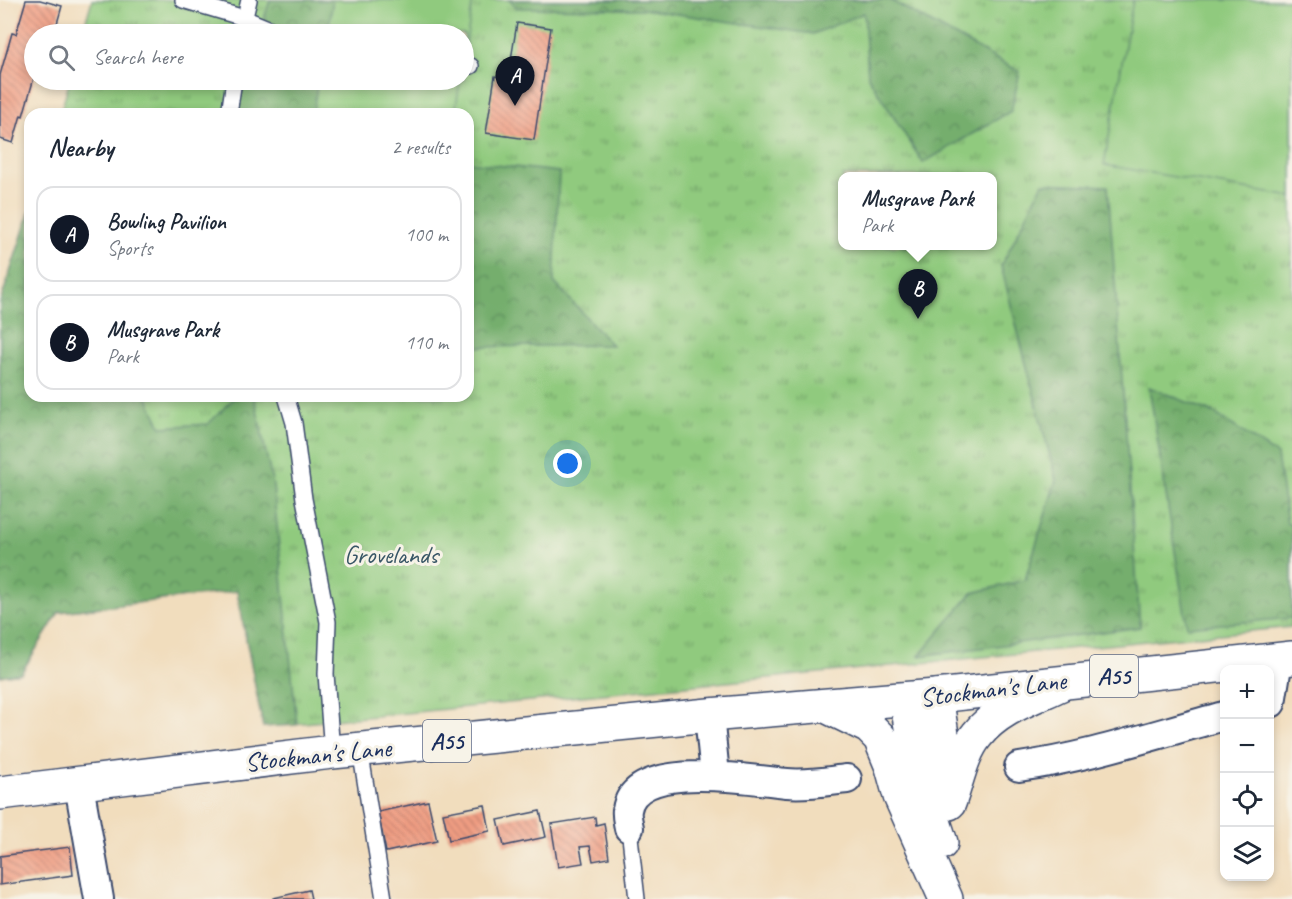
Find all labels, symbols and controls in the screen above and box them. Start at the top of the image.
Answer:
search box [24,24,474,90]
icon: search [45,41,78,74]
text: Search here [93,43,183,71]
pin: A [496,57,534,106]
text: Nearby [48,131,113,164]
text: 2 results [391,135,450,160]
popup [838,172,997,250]
text: Musgrave Park [862,185,973,213]
text: Bowling Pavilion [107,208,226,236]
text: Park [862,213,893,238]
text: A [64,222,75,247]
text: 100 m [405,222,448,247]
text: Sports [107,236,152,261]
pin: B [898,270,938,319]
text: Musgrave Park [107,316,219,344]
text: B [64,330,75,355]
text: 110 m [405,330,448,355]
text: Park [107,344,139,369]
your location [553,449,582,478]
park label: Grovelands [344,538,440,571]
road number: A55 [1090,655,1138,697]
street label: Stockman's Lane [918,663,1070,714]
map controls [1220,665,1274,881]
button: + [1220,665,1274,719]
button: − [1220,719,1274,773]
road number: A55 [423,720,471,762]
street label: Stockman's Lane [243,731,394,779]
button: locate [1220,773,1274,827]
button: layers [1220,827,1274,881]

